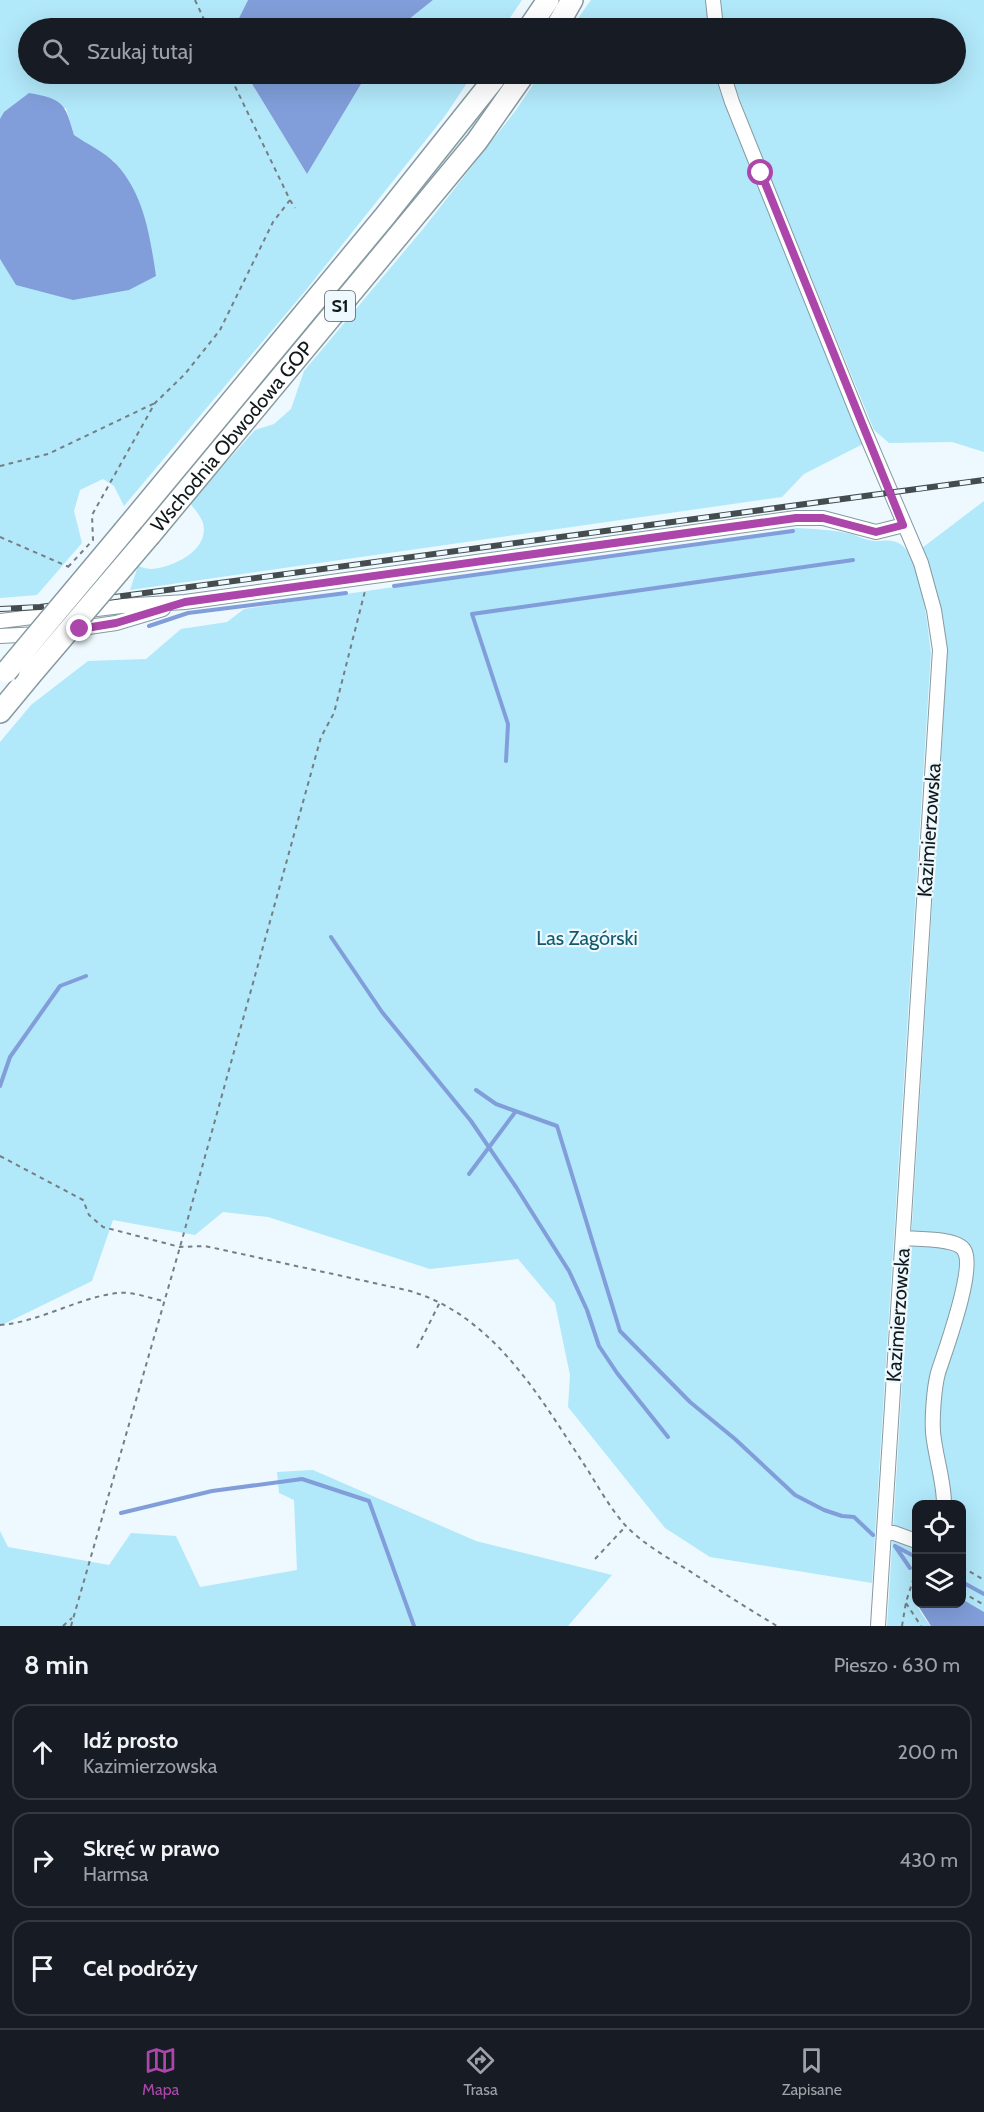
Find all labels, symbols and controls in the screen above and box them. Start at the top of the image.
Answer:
search box [18,18,966,84]
icon: search [39,35,72,68]
text: Szukaj tutaj [87,38,193,65]
route start [747,159,773,185]
road number: S1 [325,291,355,321]
street label: Wschodnia Obwodowa GOP [146,336,318,537]
route end [66,615,92,641]
street label: Kazimierzowska [912,762,946,898]
park label: Las Zagórski [536,926,638,950]
street label: Kazimierzowska [881,1247,915,1383]
map controls [912,1500,966,1608]
button: locate [912,1500,966,1554]
button: layers [912,1554,966,1608]
text: 8 min [24,1649,89,1681]
text: Pieszo · 630 m [834,1653,960,1677]
text: Idź prosto [83,1727,178,1754]
icon: ahead [26,1736,59,1769]
text: 200 m [898,1740,958,1764]
text: Kazimierzowska [83,1754,217,1778]
text: Skręć w prawo [83,1835,220,1862]
icon: right [26,1844,59,1877]
text: 430 m [900,1848,958,1872]
text: Harmsa [83,1862,148,1886]
icon: arrive [26,1952,59,1985]
text: Cel podróży [83,1955,198,1982]
tab: Mapa [142,2044,179,2099]
tab: Trasa [464,2044,498,2099]
tab: Zapisane [782,2044,842,2099]

